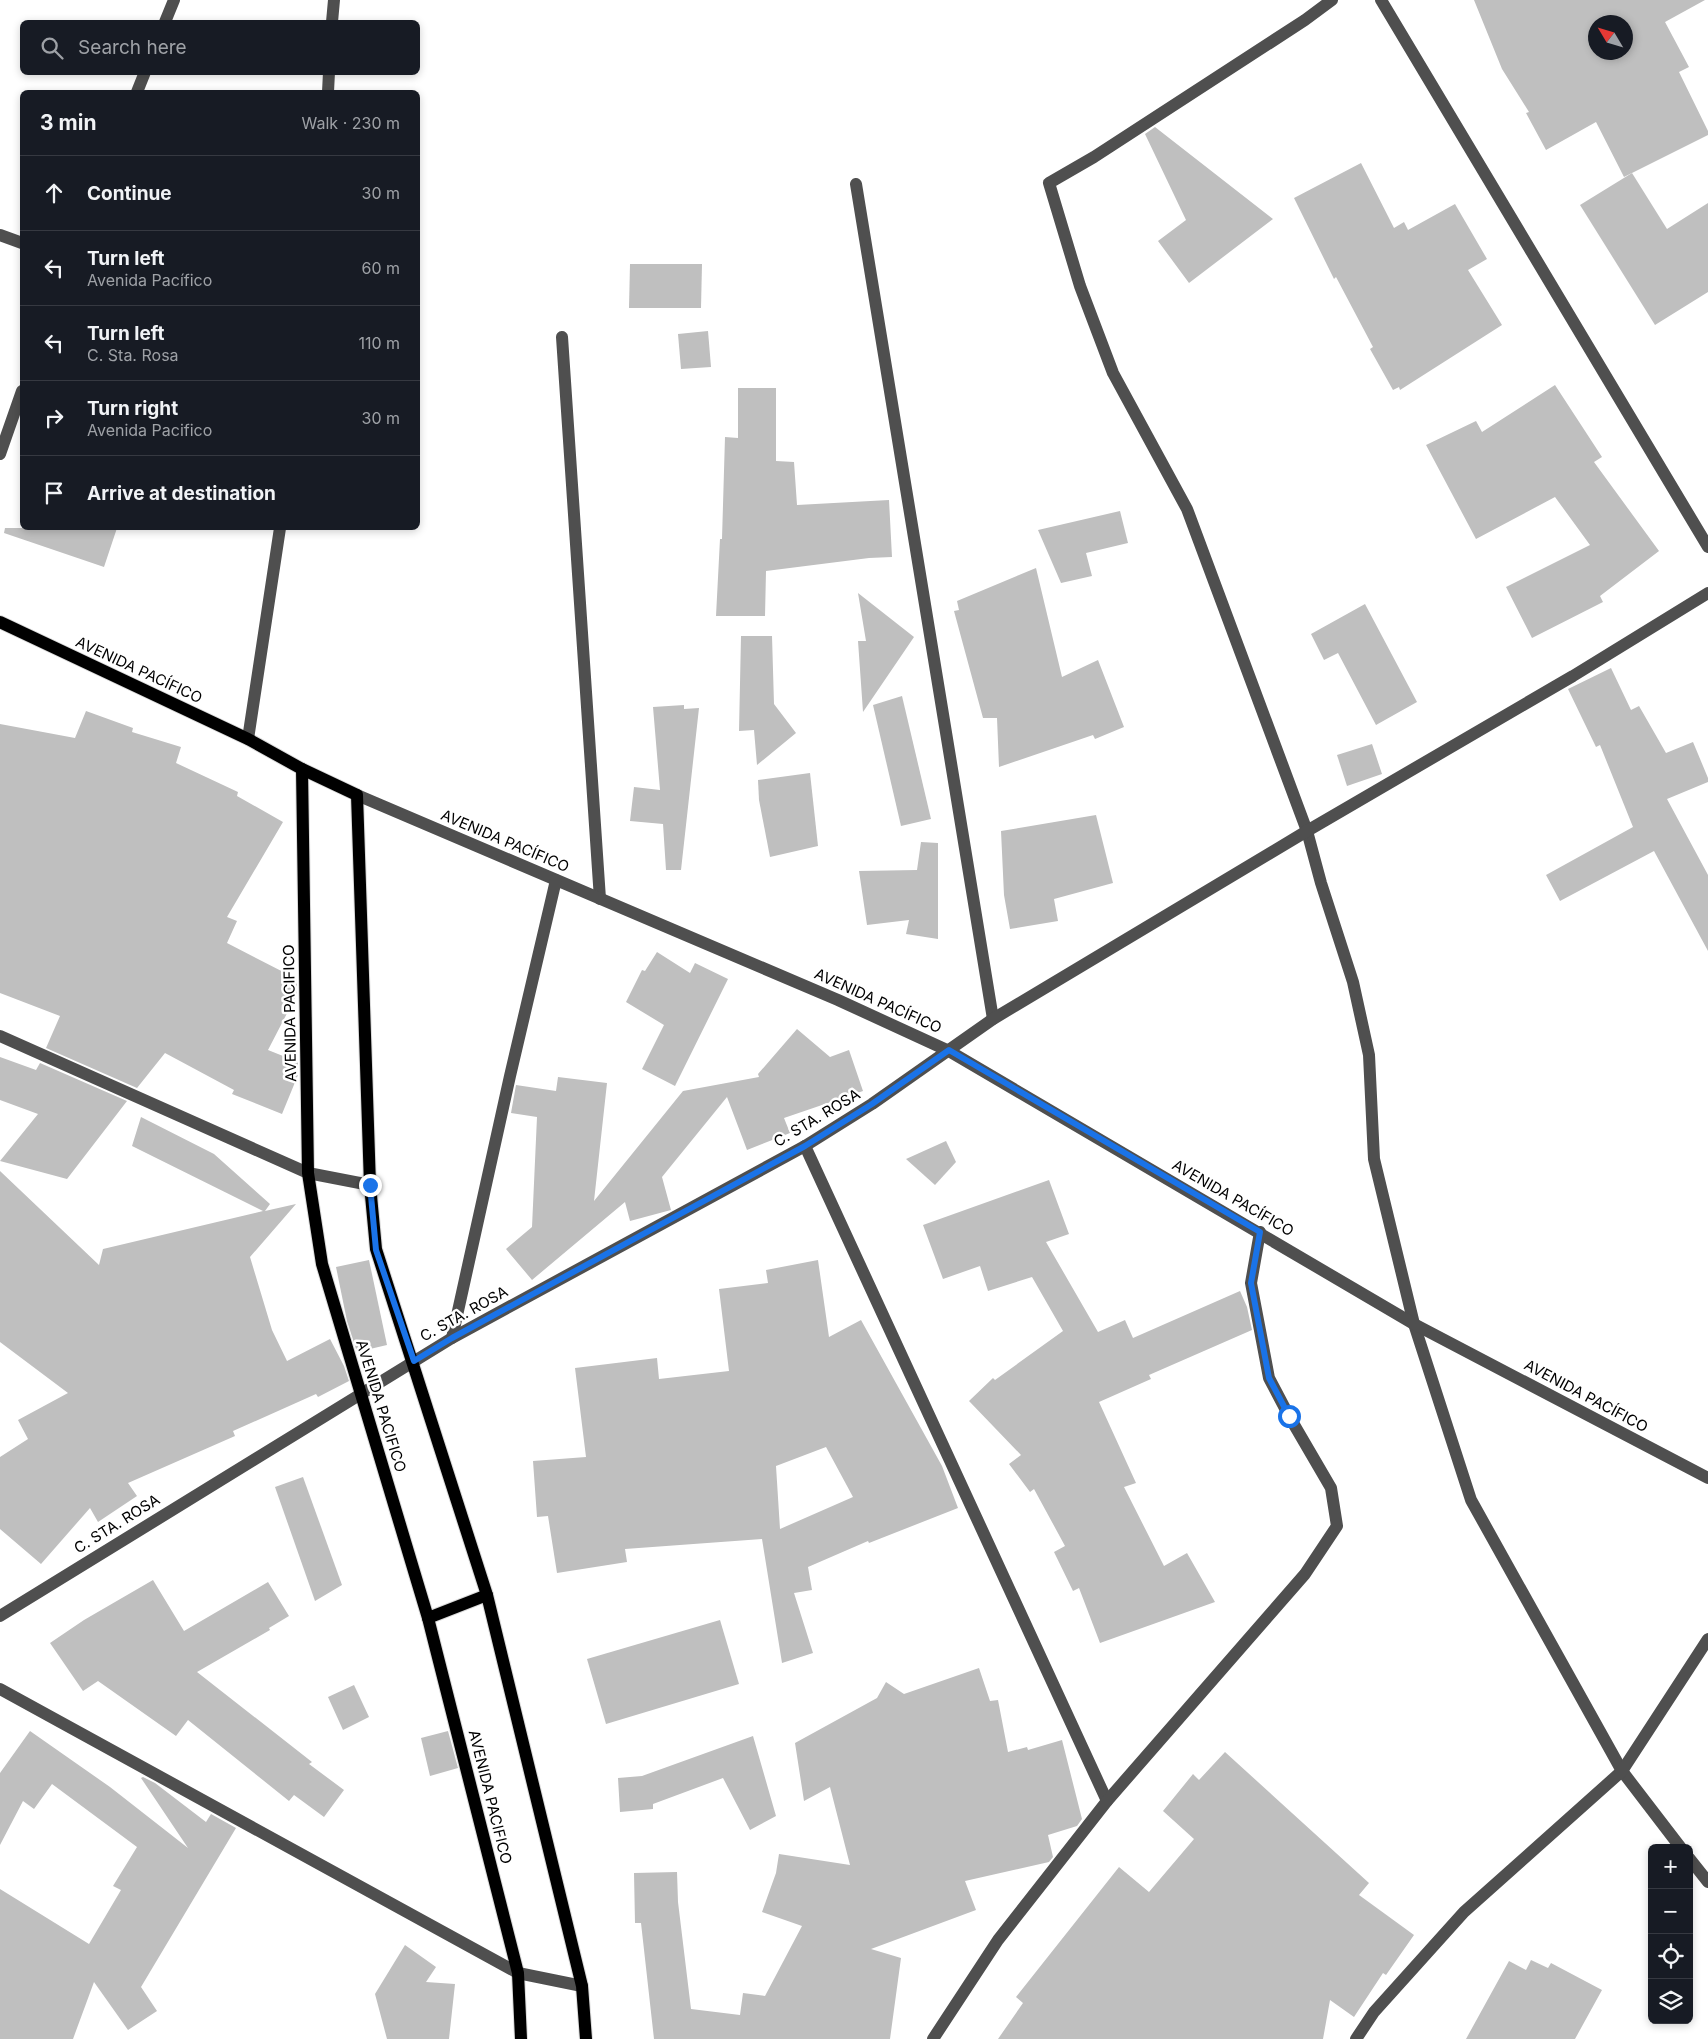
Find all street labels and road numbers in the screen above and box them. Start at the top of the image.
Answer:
street label: AVENIDA PACÍFICO [73,632,206,707]
street label: AVENIDA PACÍFICO [438,805,572,876]
street label: AVENIDA PACIFICO [279,944,300,1082]
street label: AVENIDA PACÍFICO [812,964,945,1037]
street label: C. STA. ROSA [770,1084,863,1151]
street label: AVENIDA PACÍFICO [1169,1155,1298,1240]
street label: C. STA. ROSA [417,1282,511,1346]
street label: AVENIDA PACIFICO [352,1337,411,1474]
street label: AVENIDA PACÍFICO [1521,1355,1651,1436]
street label: C. STA. ROSA [70,1490,163,1557]
street label: AVENIDA PACIFICO [465,1728,516,1866]

